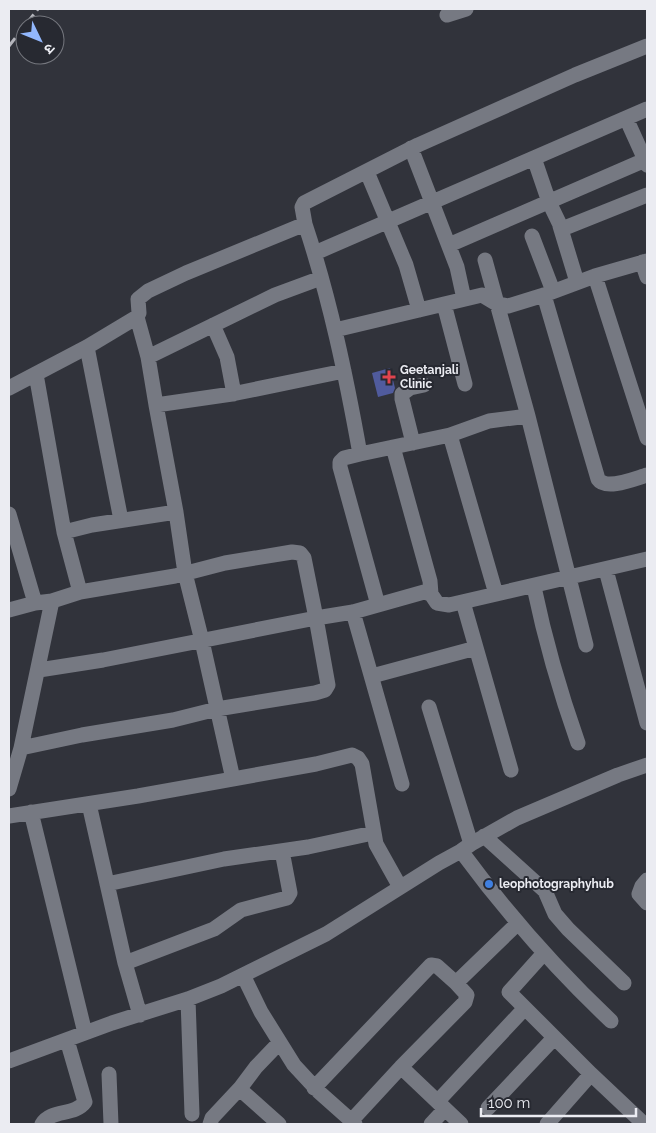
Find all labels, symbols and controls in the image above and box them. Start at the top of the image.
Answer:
north arrow [15,15,65,65]
text: उ [40,40,58,58]
place label: Geetanjali Clinic [400,363,459,391]
marker: Geetanjali Clinic [382,370,396,384]
place label: leophotographyhub [499,877,614,891]
marker: leophotographyhub [483,878,495,890]
scale bar [481,1086,636,1118]
text: 100 m [488,1094,530,1112]

